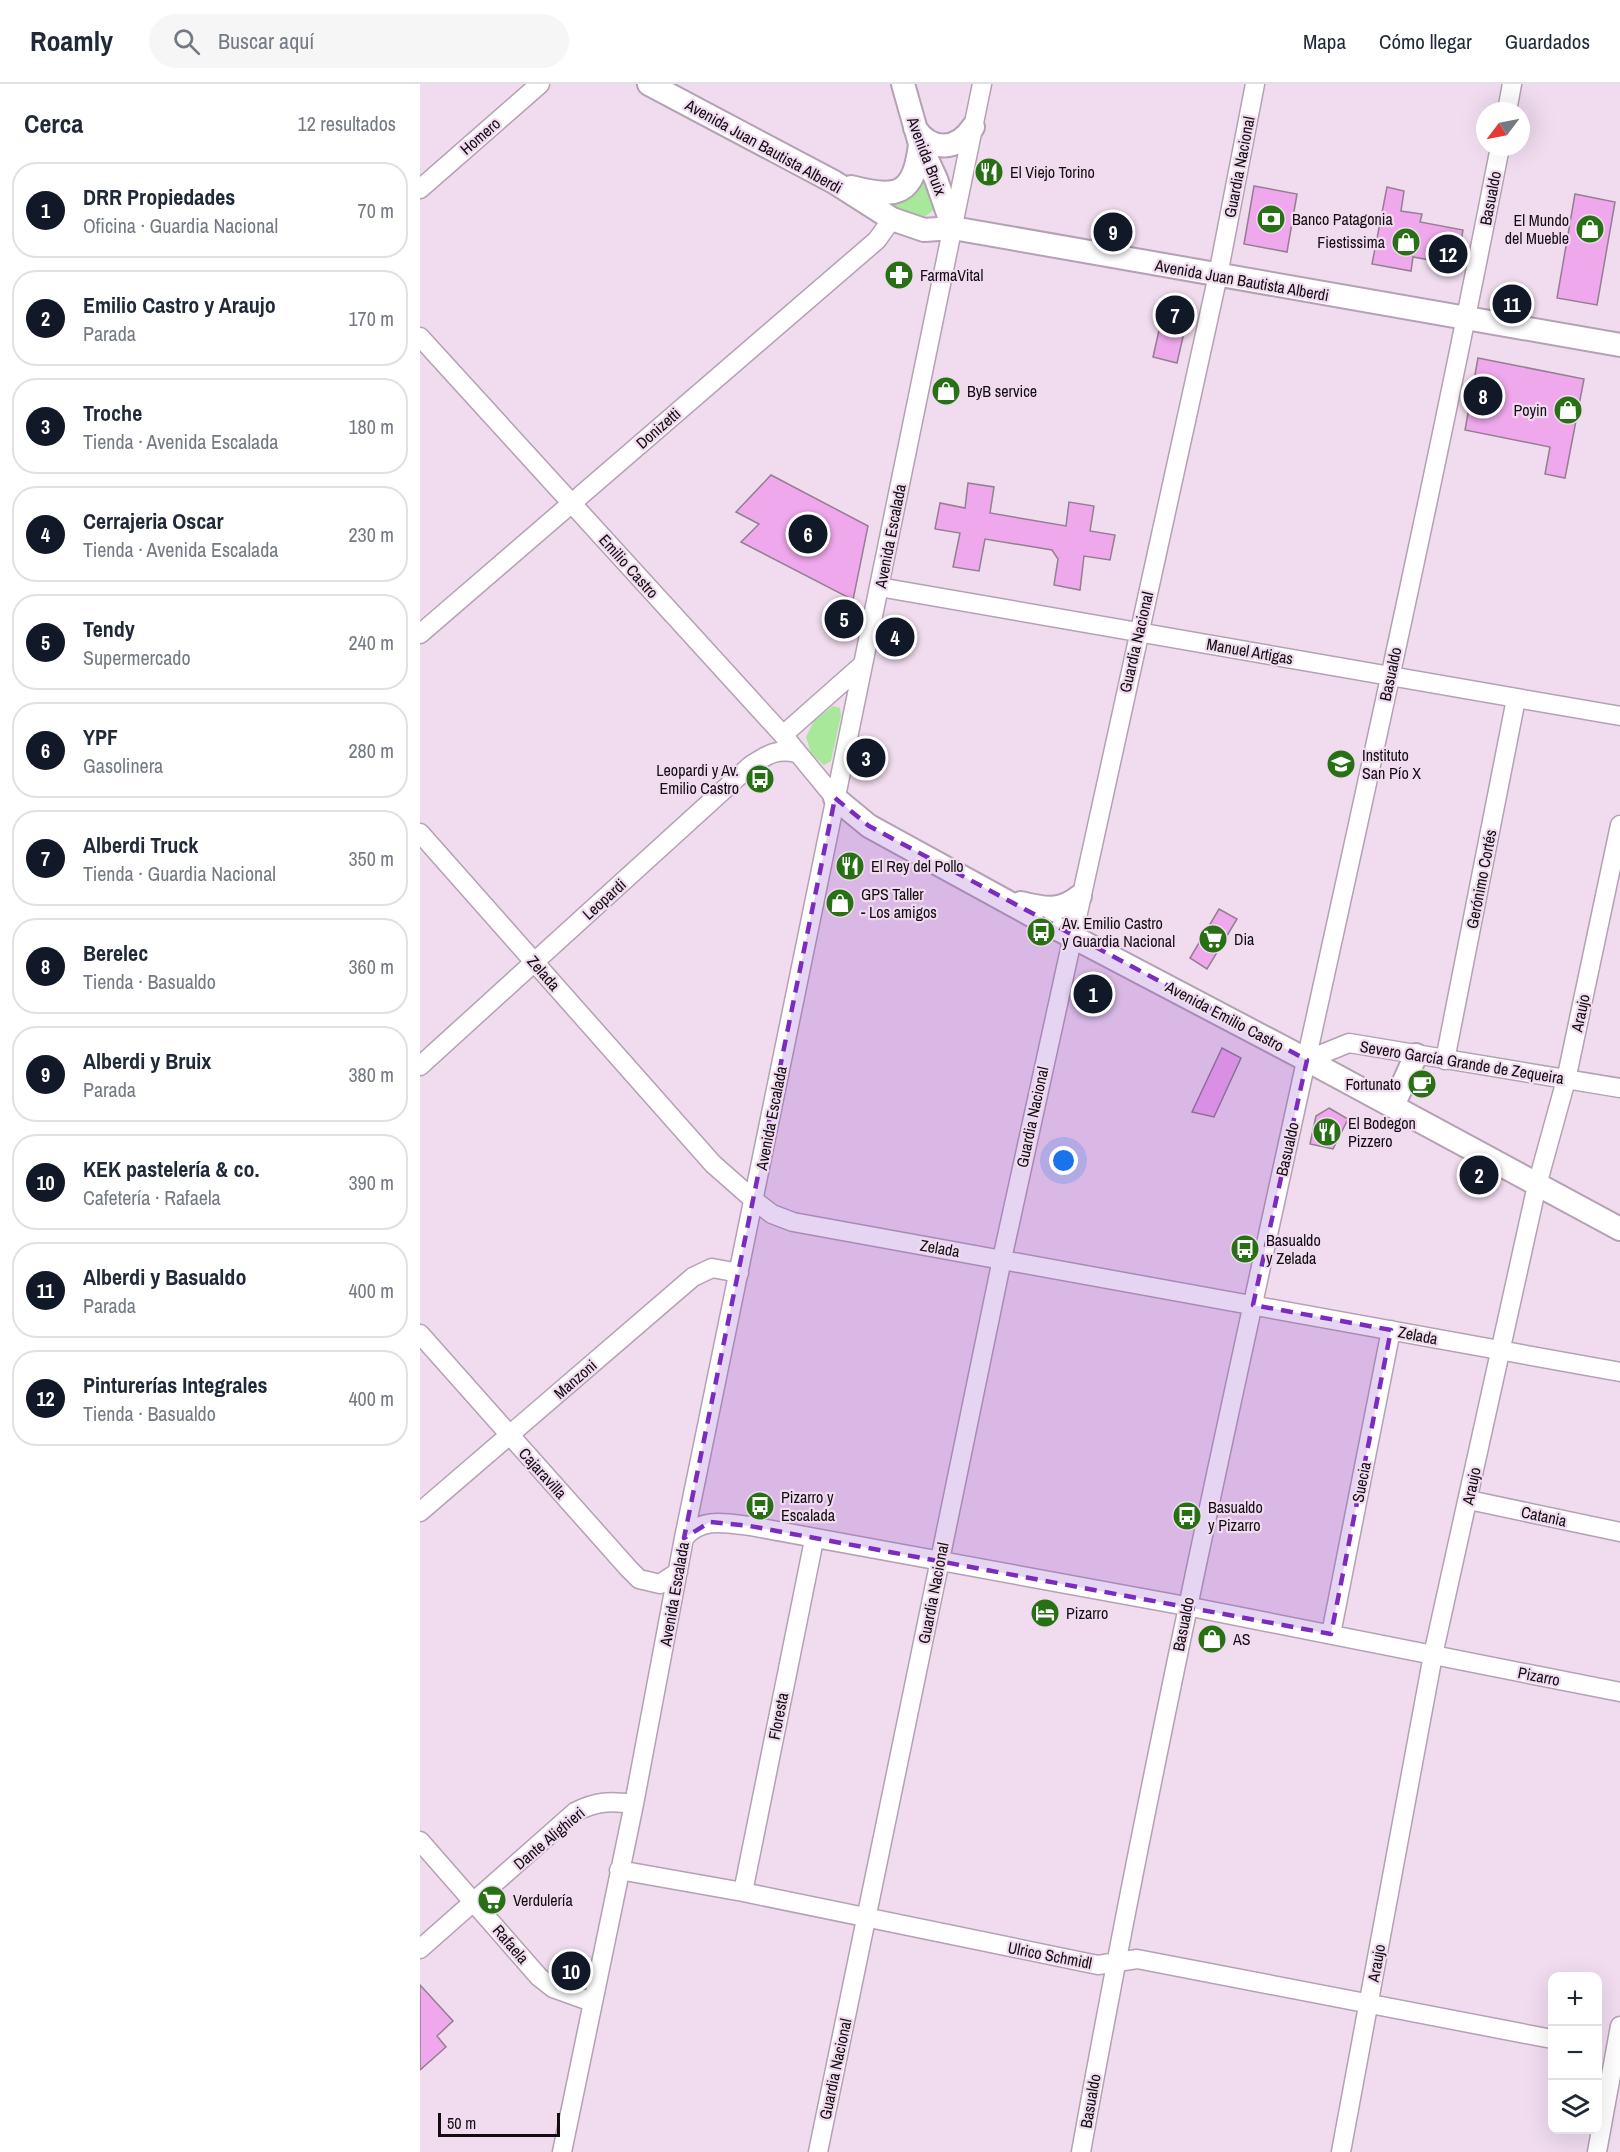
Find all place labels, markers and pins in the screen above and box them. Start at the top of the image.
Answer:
restaurant icon: El Viejo Torino [973,156,1005,188]
place label: El Viejo Torino [1010,161,1095,183]
bank icon: Banco Patagonia [1255,203,1287,235]
place label: Banco Patagonia [1292,208,1393,230]
place label: El Mundo del Mueble [1505,209,1569,249]
pin: 9 [1094,210,1132,254]
shop icon: El Mundo del Mueble [1574,213,1606,245]
shop icon: Fiestissima [1390,226,1422,258]
place label: Fiestissima [1317,231,1386,253]
pin: 12 [1428,232,1468,276]
pharmacy icon: FarmaVital [883,259,915,291]
place label: FarmaVital [920,264,983,286]
pin: 11 [1492,282,1532,326]
pin: 7 [1156,292,1194,338]
pin: 8 [1464,374,1502,418]
shop icon: ByB service [930,375,962,407]
place label: ByB service [967,380,1037,402]
shop icon: Poyin [1552,394,1584,426]
place label: Poyin [1513,399,1547,421]
pin: 6 [788,512,828,556]
pin: 5 [824,596,864,642]
pin: 4 [876,614,914,660]
pin: 3 [846,736,886,780]
place label: Instituto San Pío X [1362,744,1421,784]
school or university icon: Instituto San Pío X [1325,748,1357,780]
place label: Leopardi y Av. Emilio Castro [656,759,739,799]
bus stop icon: Leopardi y Av. Emilio Castro [744,763,776,795]
restaurant icon: El Rey del Pollo [834,850,866,882]
place label: El Rey del Pollo [871,855,964,877]
place label: GPS Taller - Los amigos [861,883,937,923]
shop icon: GPS Taller - Los amigos [824,887,856,919]
place label: Av. Emilio Castro y Guardia Nacional [1061,912,1175,952]
bus stop icon: Av. Emilio Castro y Guardia Nacional [1025,916,1057,948]
supermarket icon: Dia [1197,923,1229,955]
place label: Dia [1234,928,1255,950]
pin: 1 [1074,972,1112,1016]
cafe icon: Fortunato [1406,1068,1438,1100]
place label: Fortunato [1345,1073,1401,1095]
place label: El Bodegon Pizzero [1348,1112,1416,1152]
restaurant icon: El Bodegon Pizzero [1311,1116,1343,1148]
pin: 2 [1460,1152,1498,1198]
place label: Basualdo y Zelada [1266,1229,1321,1269]
bus stop icon: Basualdo y Zelada [1229,1233,1261,1265]
place label: Pizarro y Escalada [781,1486,836,1526]
bus stop icon: Pizarro y Escalada [744,1490,776,1522]
place label: Basualdo y Pizarro [1208,1496,1263,1536]
bus stop icon: Basualdo y Pizarro [1171,1500,1203,1532]
hotel icon: Pizarro [1029,1597,1061,1629]
place label: Pizarro [1066,1602,1108,1624]
shop icon: AS [1196,1623,1228,1655]
place label: AS [1232,1628,1251,1650]
supermarket icon: Verdulería [476,1884,508,1916]
place label: Verdulería [513,1889,574,1911]
pin: 10 [552,1948,590,1994]

